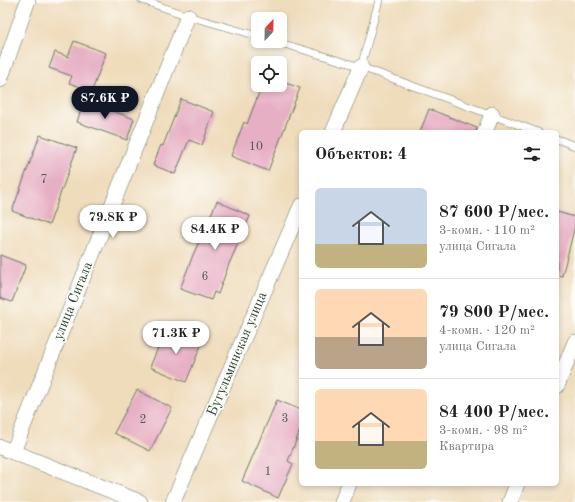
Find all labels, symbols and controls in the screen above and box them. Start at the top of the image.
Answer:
north arrow [251,12,287,48]
map controls [251,12,287,92]
button: locate [251,56,287,92]
pin: 87.6K ₽ [68,86,142,120]
text: 87.6K ₽ [80,92,130,105]
house number: 10 [249,141,263,153]
icon: filters [521,143,543,165]
text: Объектов: 4 [315,146,407,163]
house number: 7 [41,174,47,186]
icon: home [347,204,395,252]
text: 87 600 ₽/мес. [439,204,549,221]
pin: 79.8K ₽ [76,205,150,239]
text: 79.8K ₽ [88,211,138,224]
pin: 84.4K ₽ [178,217,252,251]
text: 84.4K ₽ [190,223,240,236]
text: 3-комн. · 110 m² [439,224,535,237]
text: улица Сигала [439,240,516,253]
street label: улица Сигала [51,260,95,342]
house number: 6 [202,271,209,283]
street label: Бугульминская улица [205,290,270,418]
text: 79 800 ₽/мес. [439,304,549,321]
icon: home [347,305,395,353]
pin: 71.3K ₽ [139,321,213,355]
text: 4-комн. · 120 m² [439,324,535,337]
text: 71.3K ₽ [151,327,201,340]
text: улица Сигала [439,340,516,353]
text: 84 400 ₽/мес. [439,404,549,421]
icon: home [347,405,395,453]
house number: 3 [282,413,288,425]
house number: 2 [140,414,146,426]
text: 3-комн. · 98 m² [439,424,527,437]
text: Квартира [439,440,494,453]
house number: 1 [265,466,271,478]

